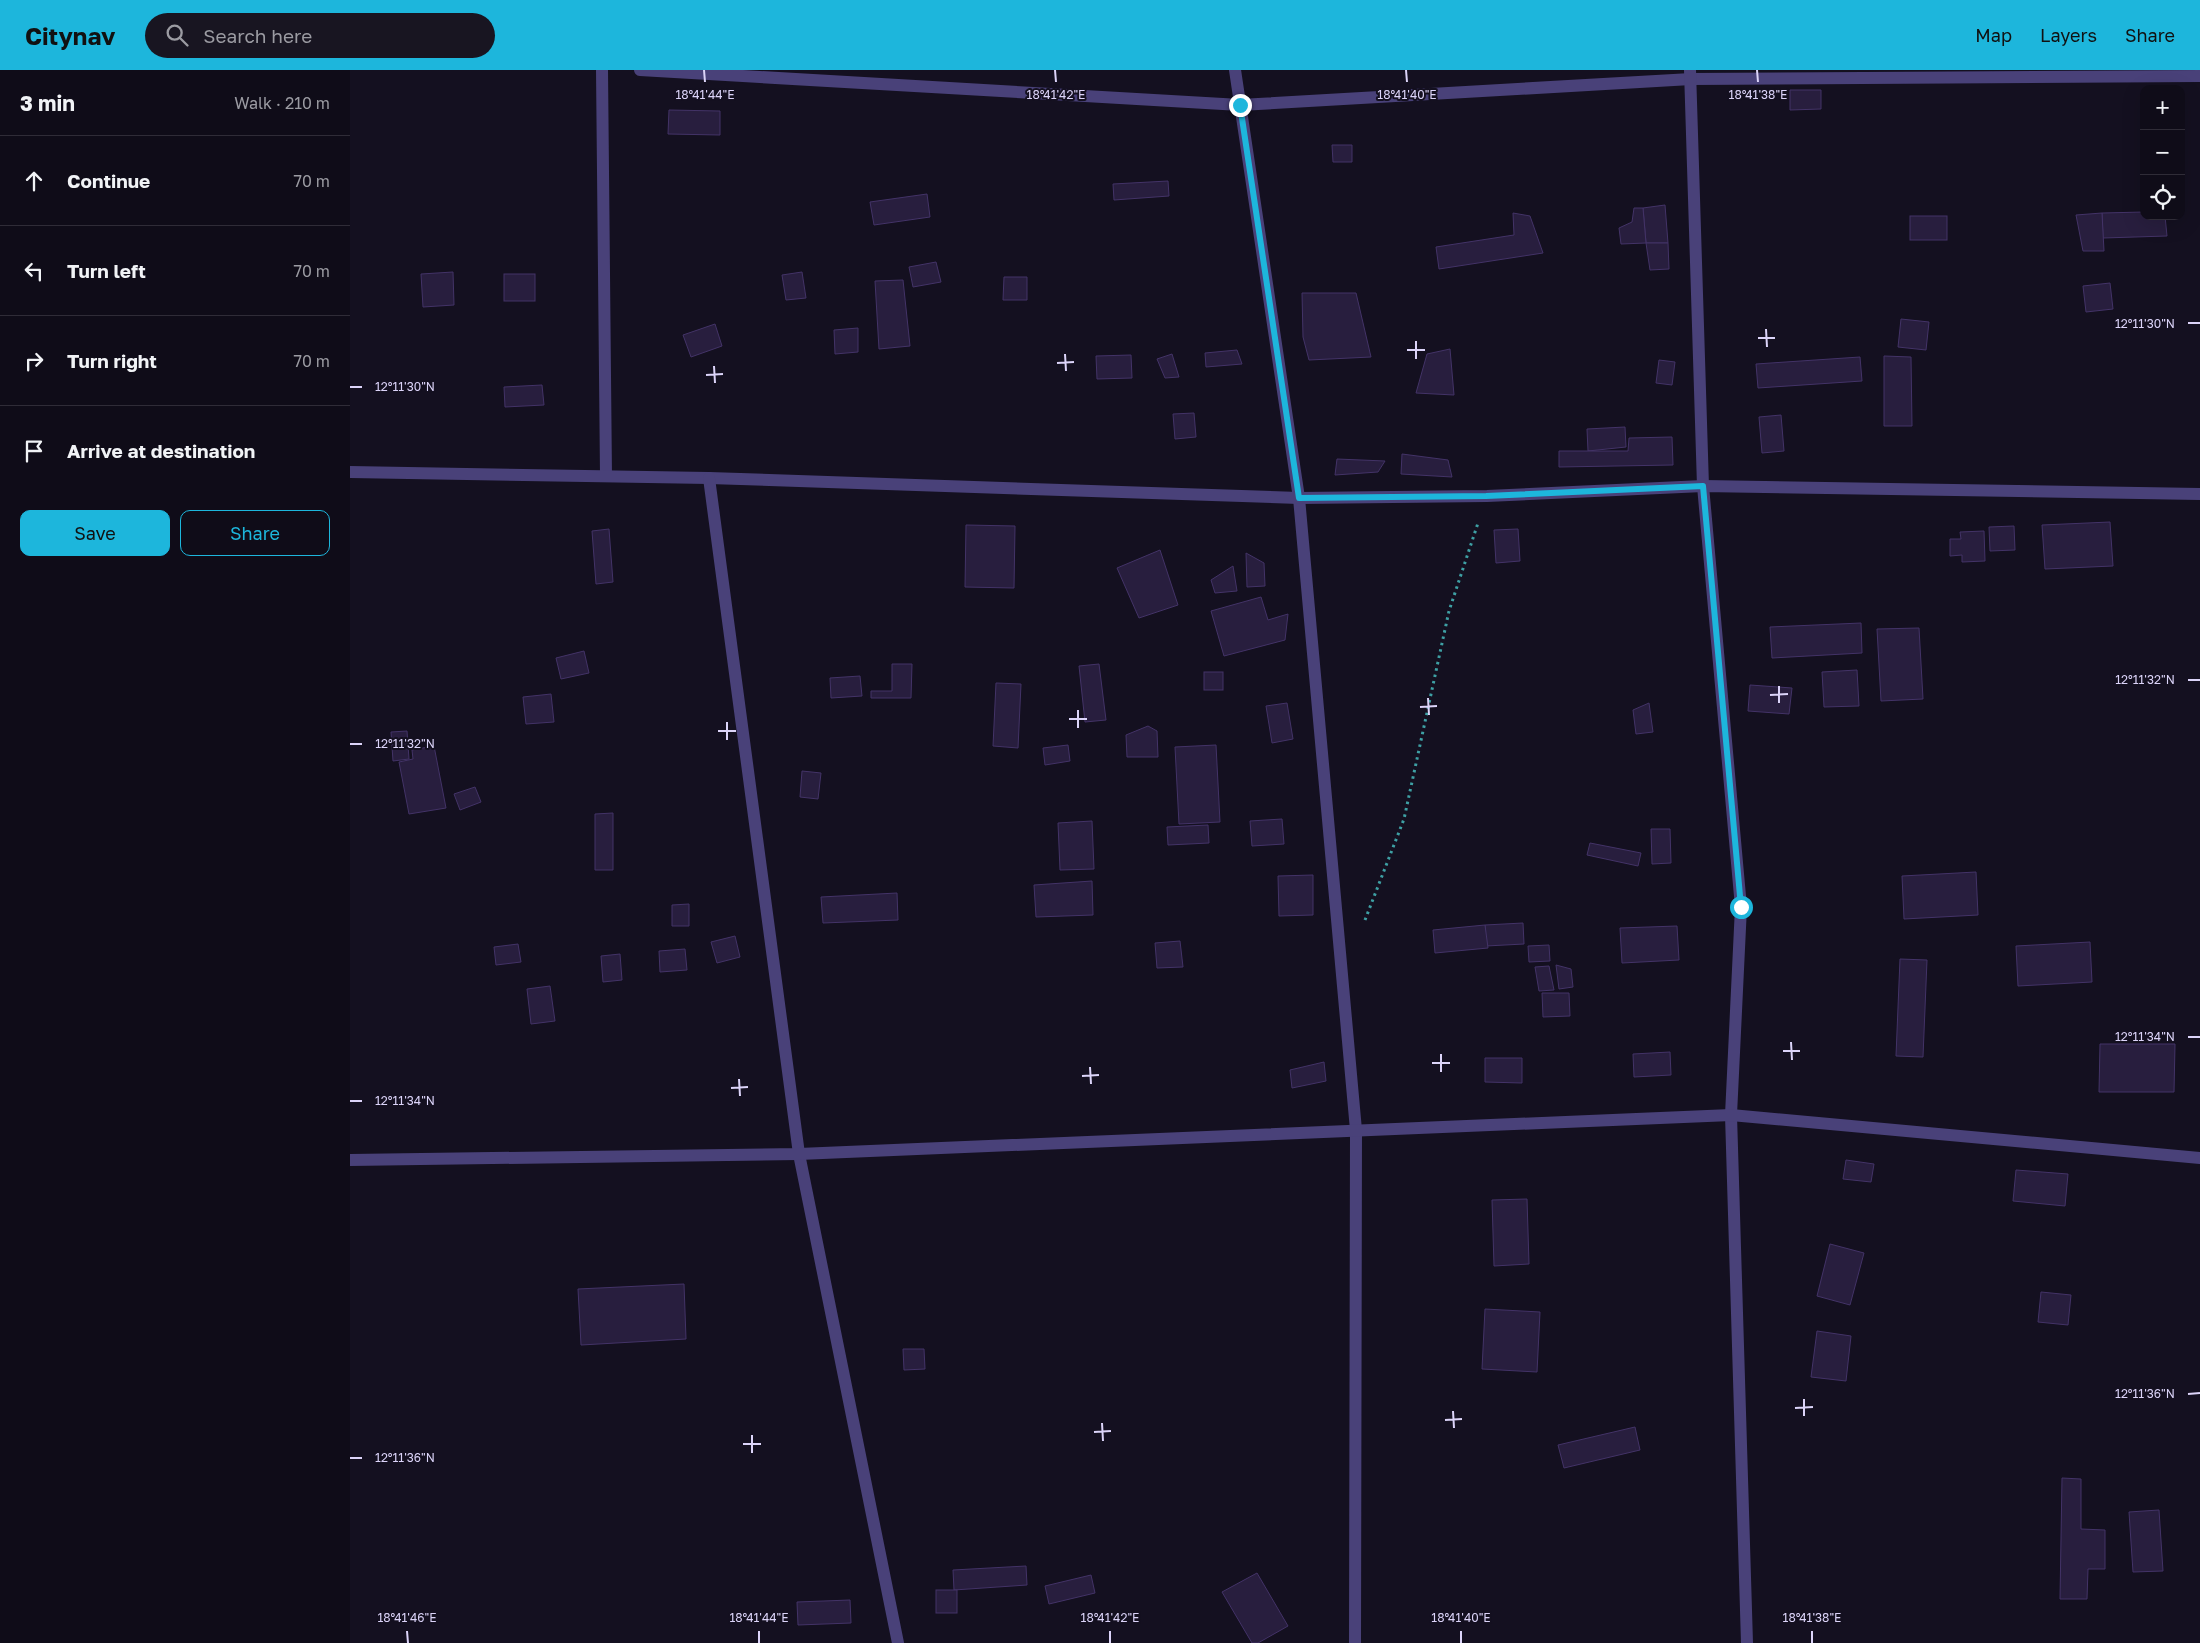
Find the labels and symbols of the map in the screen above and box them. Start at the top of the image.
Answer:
text: 18°41'44"E [675,87,735,102]
text: 18°41'42"E [1027,87,1085,102]
text: 18°41'40"E [1377,87,1437,102]
text: 18°41'38"E [1729,87,1787,102]
route end [1229,94,1252,117]
text: 12°11'30"N [2115,316,2175,331]
text: 12°11'30"N [375,379,435,394]
text: 12°11'32"N [2115,672,2175,687]
text: 12°11'32"N [375,736,435,751]
route start [1730,896,1753,919]
text: 12°11'34"N [2115,1029,2175,1044]
text: 12°11'34"N [375,1093,435,1108]
text: 12°11'36"N [2115,1386,2175,1401]
text: 12°11'36"N [375,1450,435,1465]
text: 18°41'46"E [377,1610,437,1625]
text: 18°41'44"E [729,1610,789,1625]
text: 18°41'42"E [1081,1610,1139,1625]
text: 18°41'40"E [1431,1610,1491,1625]
text: 18°41'38"E [1783,1610,1841,1625]

